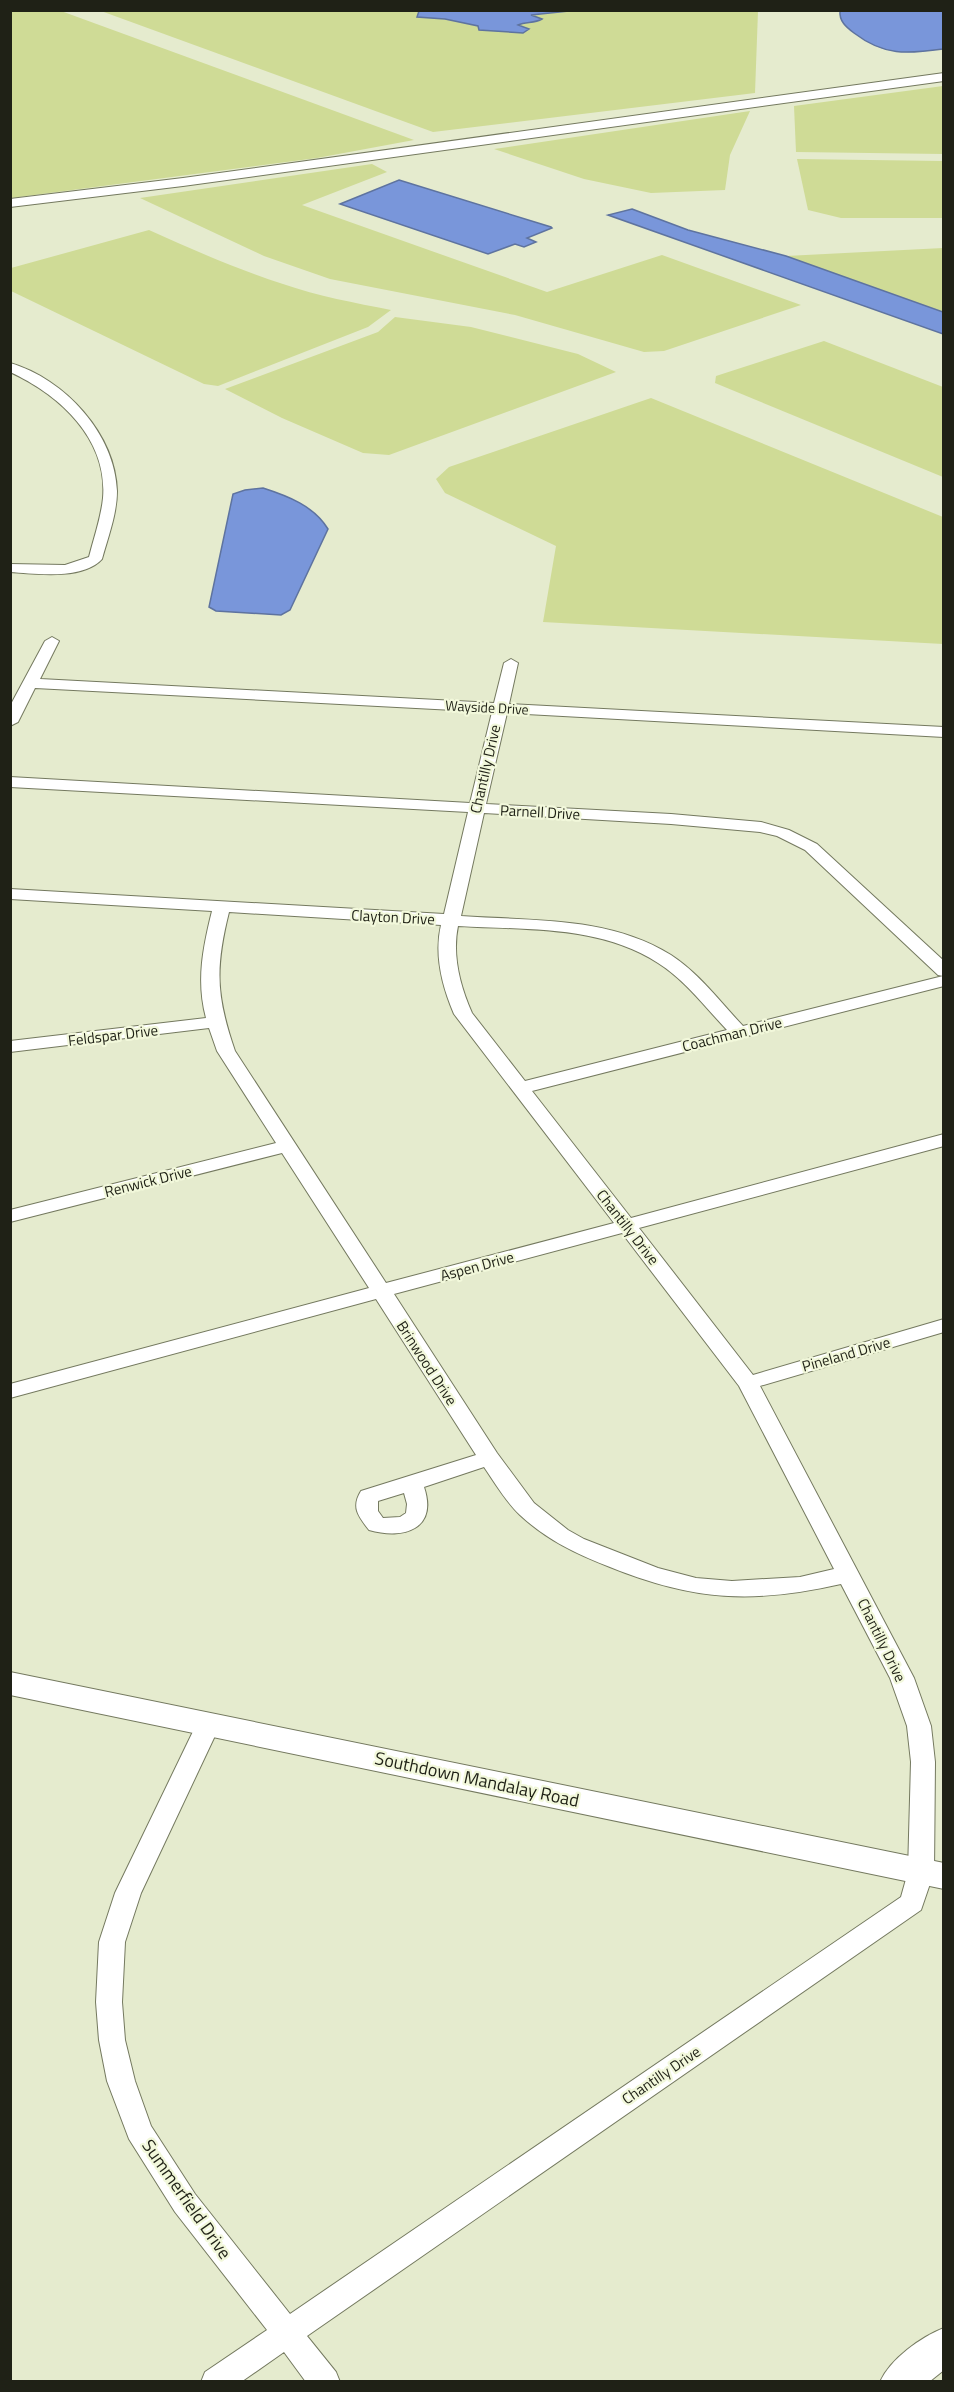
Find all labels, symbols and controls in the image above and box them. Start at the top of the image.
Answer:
street label: Wayside Drive [445,694,529,720]
street label: Chantilly Drive [464,722,506,816]
street label: Parnell Drive [499,798,581,826]
street label: Clayton Drive [351,903,435,931]
street label: Coachman Drive [680,1010,784,1058]
street label: Feldspar Drive [67,1018,159,1052]
street label: Renwick Drive [102,1159,194,1203]
street label: Chantilly Drive [591,1184,665,1270]
street label: Aspen Drive [438,1245,516,1287]
street label: Brinwood Drive [391,1316,463,1410]
street label: Pineland Drive [799,1330,893,1378]
street label: Chantilly Drive [852,1594,912,1686]
street label: Southdown Mandalay Road [372,1744,582,1814]
street label: Chantilly Drive [617,2040,705,2110]
street label: Summerfield Drive [136,2134,238,2264]

